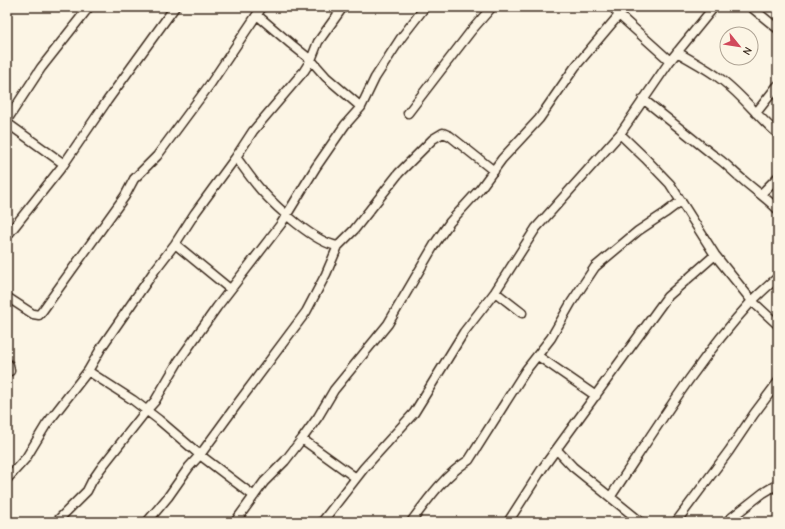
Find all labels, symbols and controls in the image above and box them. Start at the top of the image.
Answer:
north arrow [719,26,759,66]
text: N [740,44,755,57]

